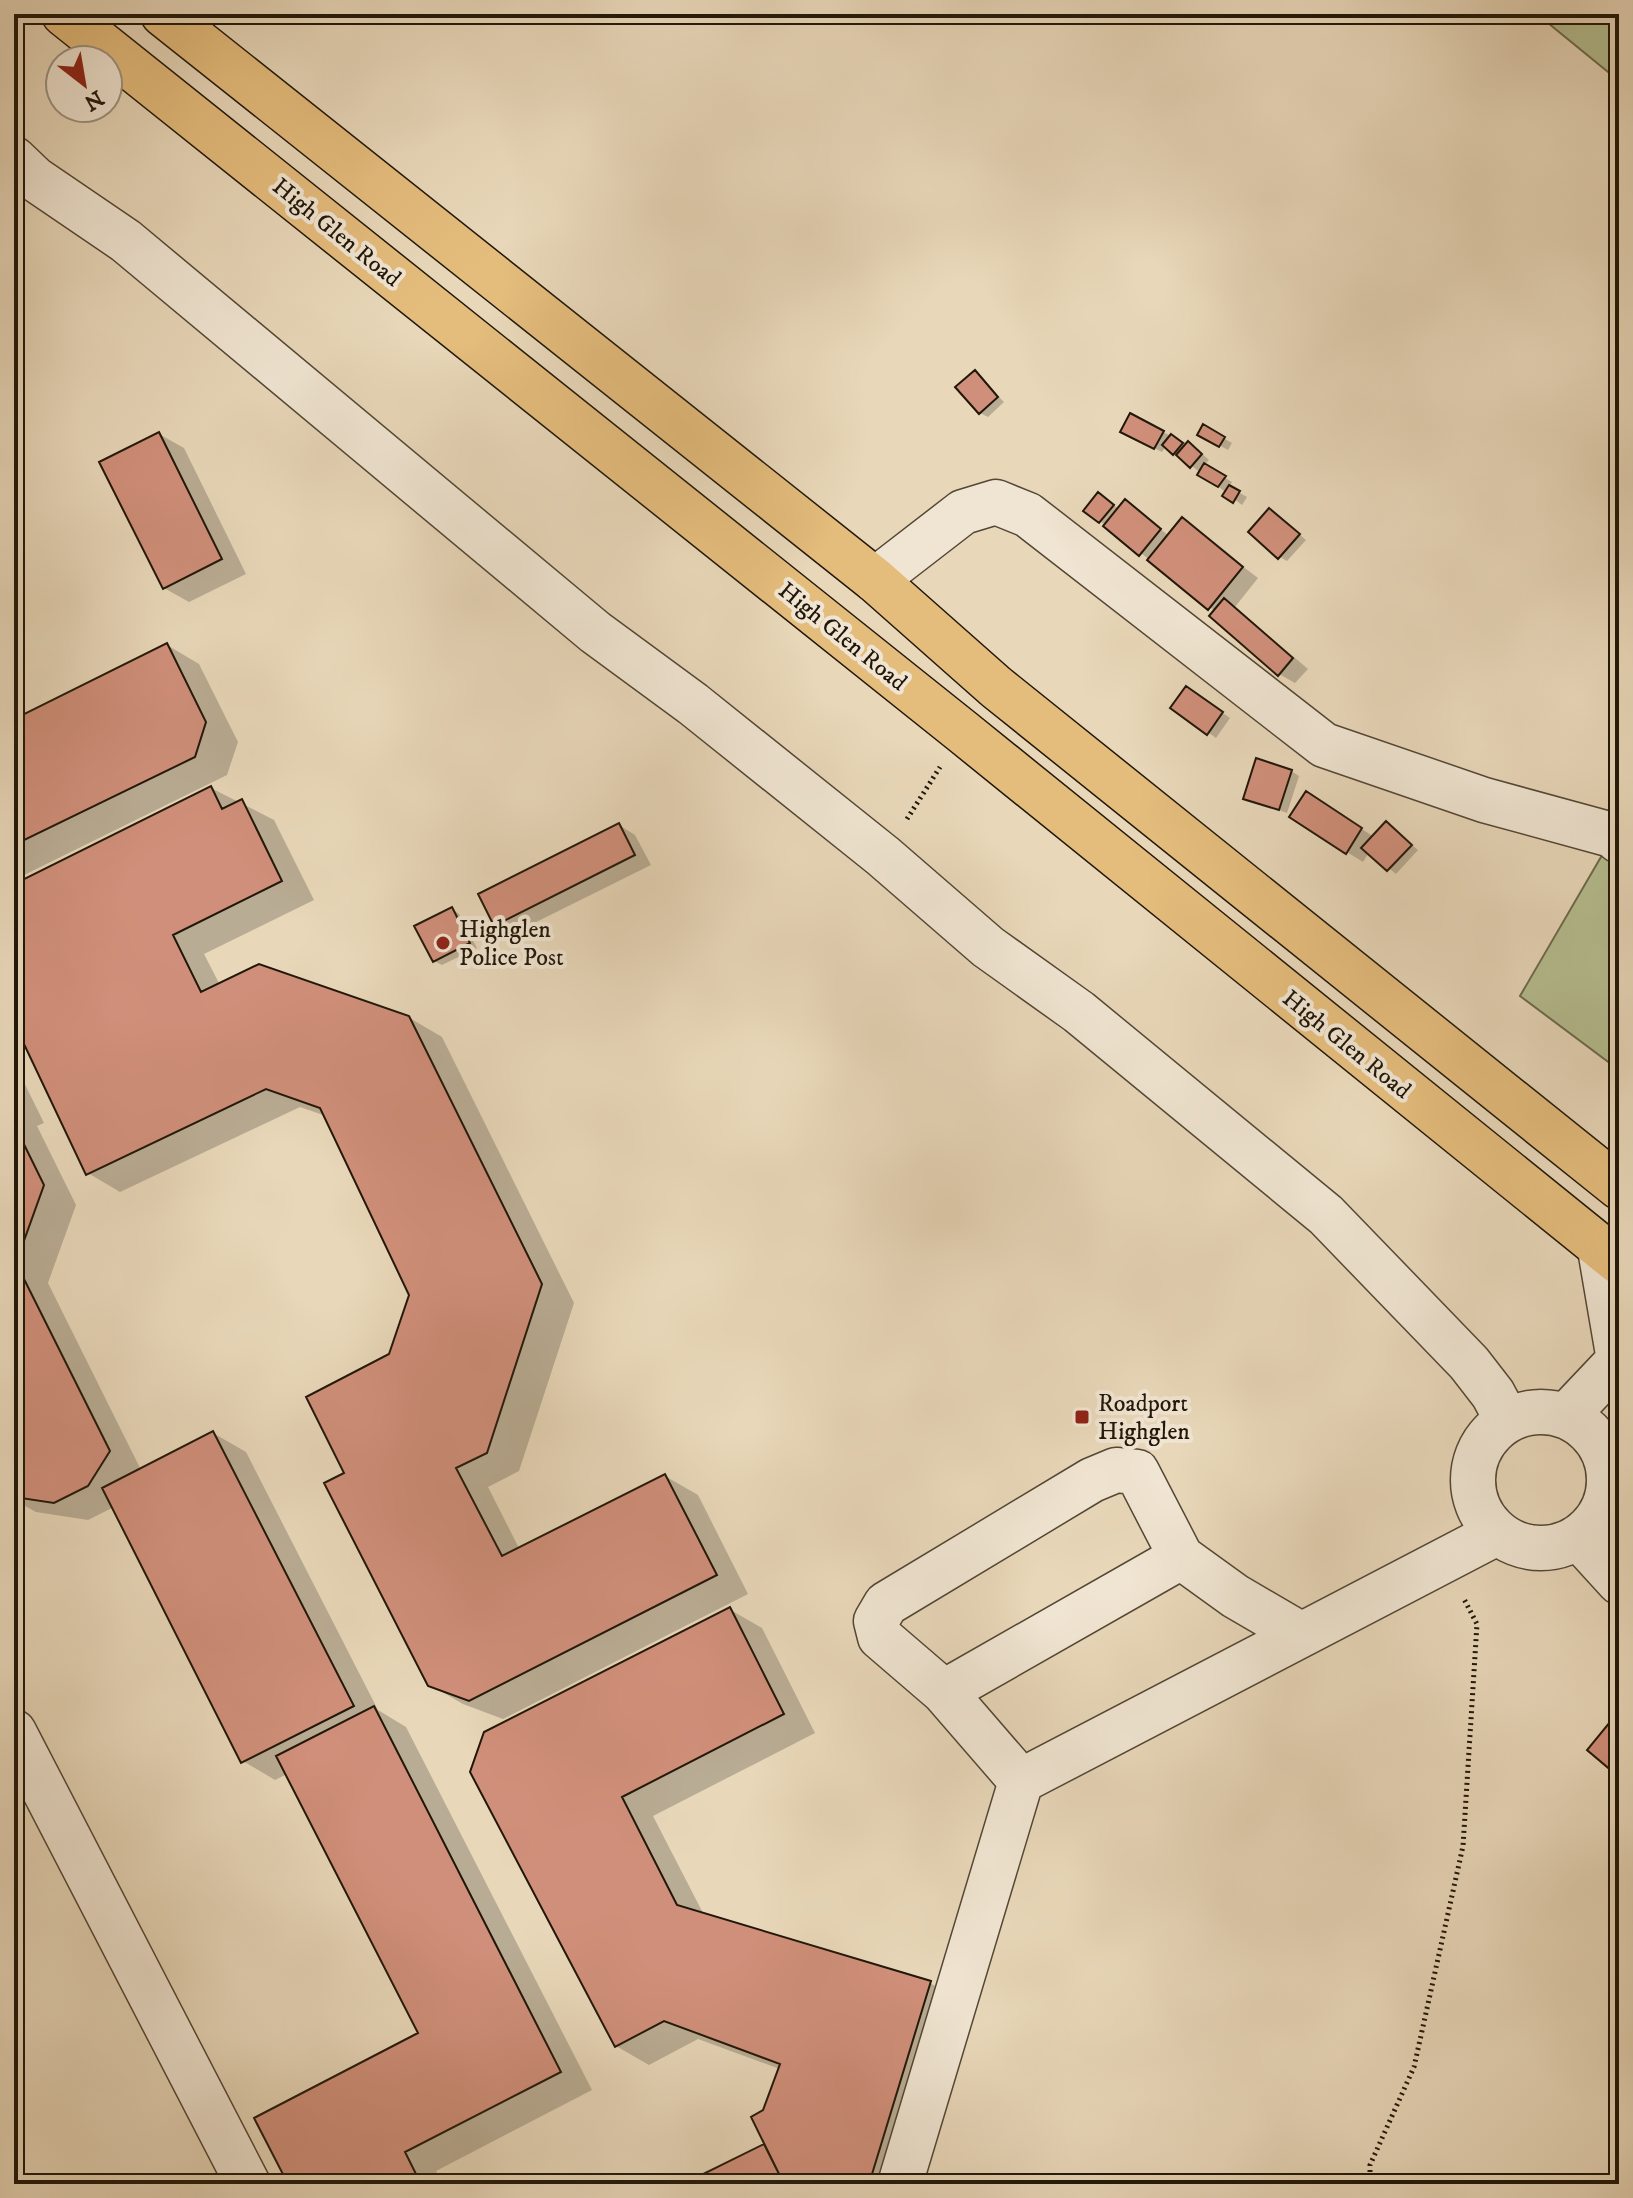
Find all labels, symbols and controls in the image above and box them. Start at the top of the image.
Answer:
north arrow [44,44,124,124]
text: N [79,84,108,116]
street label: High Glen Road [266,172,407,294]
street label: High Glen Road [772,576,913,698]
place label: Highglen Police Post [459,915,564,973]
marker: Highglen Police Post [434,934,452,952]
street label: High Glen Road [1276,984,1417,1106]
place label: Roadport Highglen [1098,1389,1190,1447]
marker: Roadport Highglen [1073,1408,1091,1426]

